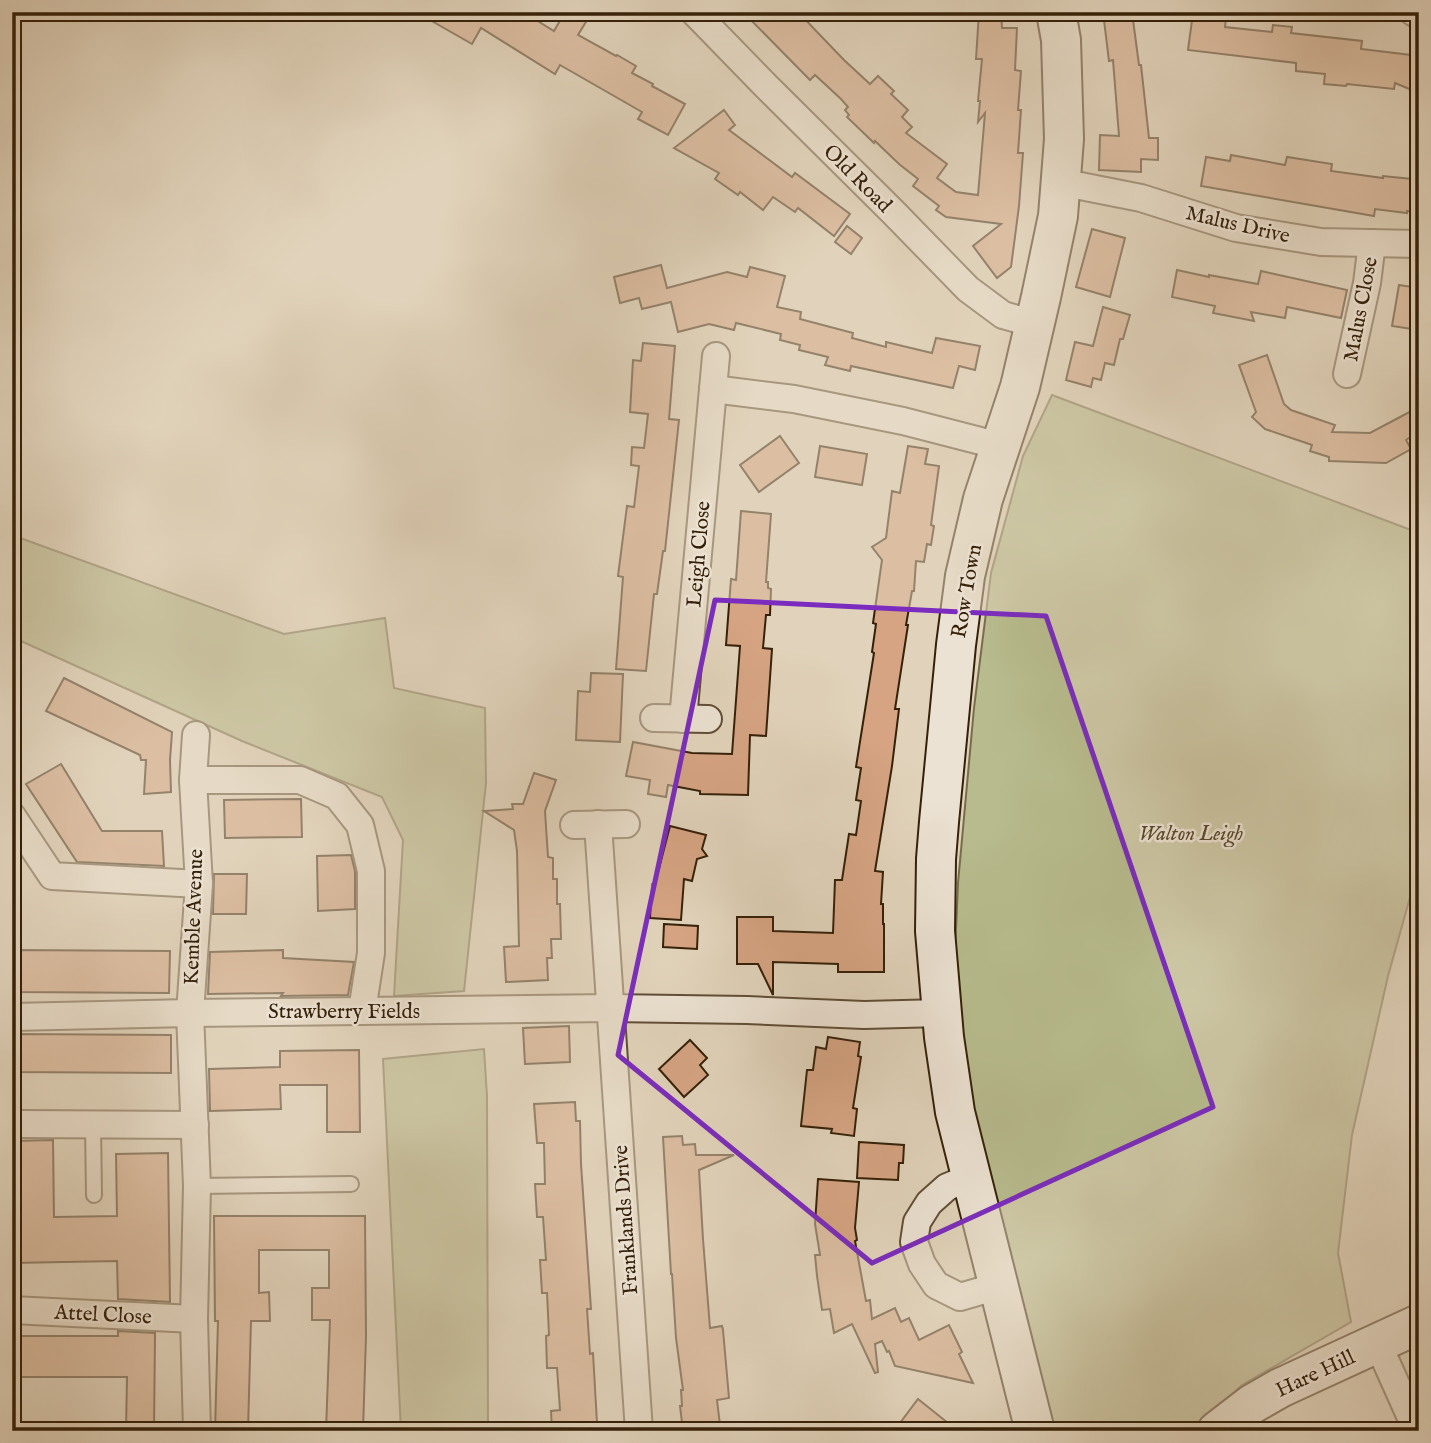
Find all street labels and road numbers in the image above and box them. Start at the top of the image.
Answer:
street label: Old Road [817,139,898,220]
street label: Malus Drive [1183,200,1293,251]
street label: Malus Close [1338,254,1385,364]
street label: Leigh Close [681,500,718,608]
street label: Row Town [946,542,989,640]
street label: Kemble Avenue [179,848,210,986]
street label: Strawberry Fields [268,999,420,1026]
street label: Franklands Drive [608,1144,645,1296]
street label: Attel Close [52,1299,153,1332]
street label: Hare Hill [1272,1344,1360,1404]

